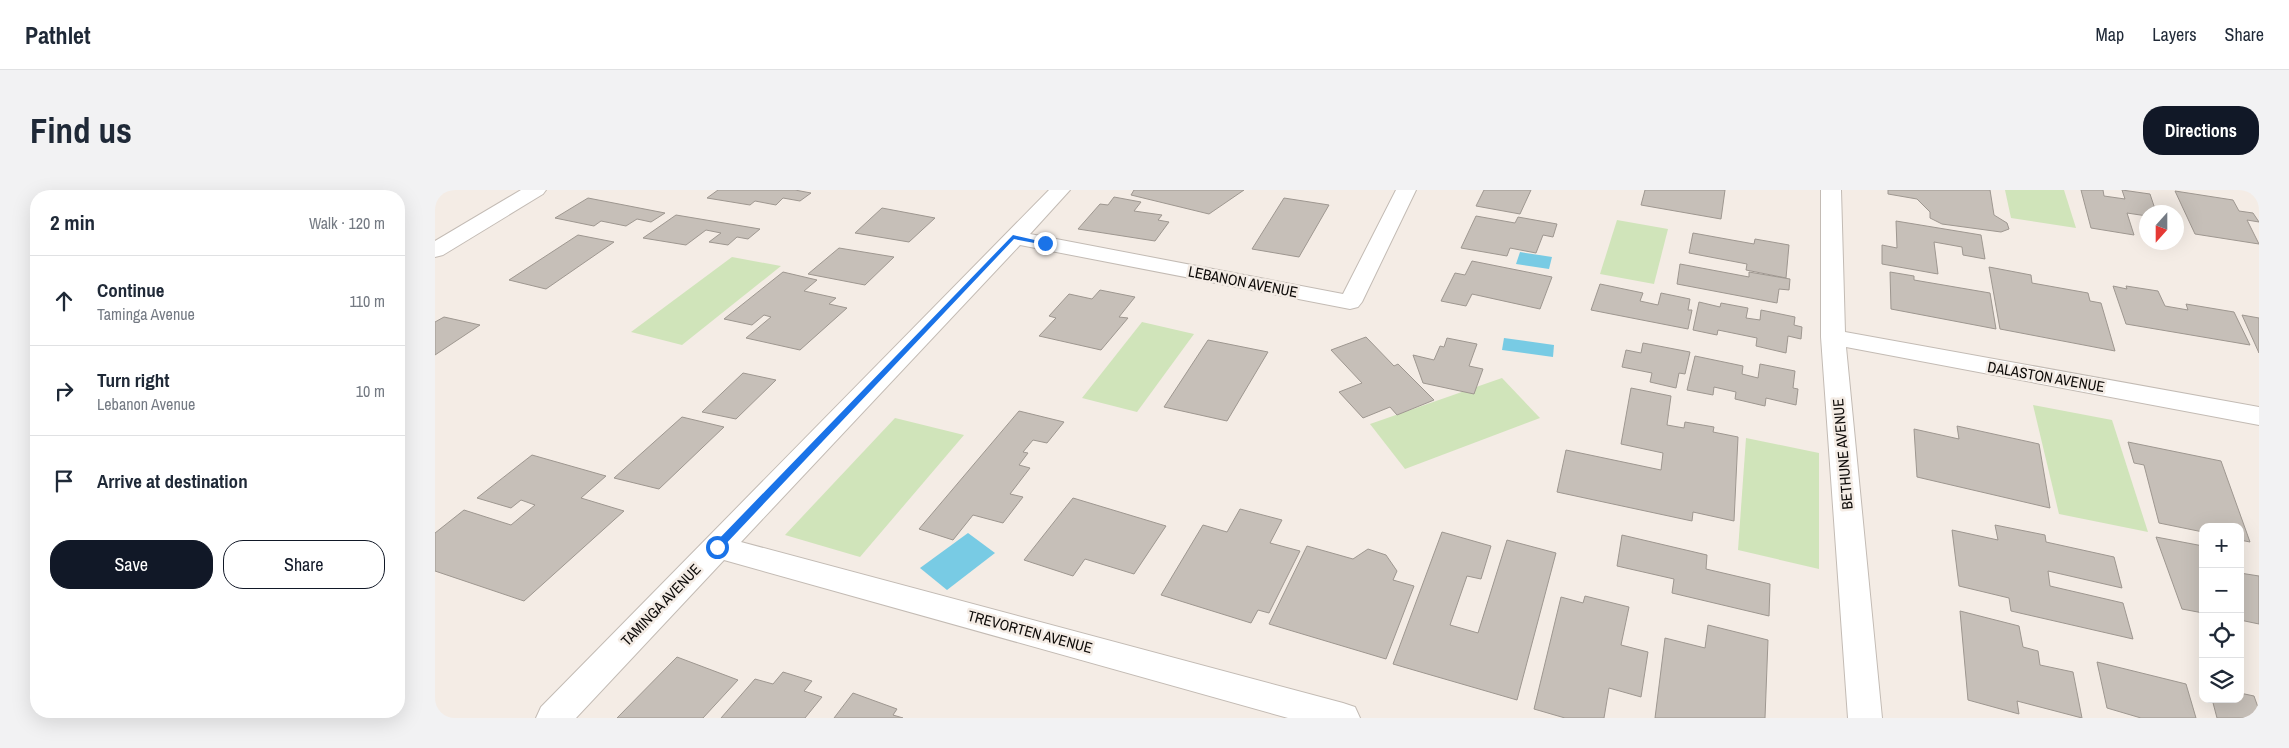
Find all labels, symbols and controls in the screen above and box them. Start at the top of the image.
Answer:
text: Pathlet [25,19,91,51]
text: Map [2096,22,2124,47]
text: Layers [2152,22,2197,47]
text: Share [2225,22,2264,47]
button: Directions [2143,106,2259,155]
text: Find us [30,107,132,154]
north arrow [2139,205,2184,250]
text: 2 min [50,208,95,237]
text: Walk · 120 m [309,212,385,234]
route end [1034,232,1057,255]
street label: LEBANON AVENUE [1187,261,1300,302]
text: Continue [97,277,165,303]
icon: ahead [50,287,78,315]
text: 110 m [349,290,385,312]
text: Taminga Avenue [97,303,195,325]
street label: DALASTON AVENUE [1986,356,2106,397]
text: Turn right [97,367,169,393]
icon: right [50,377,78,405]
text: 10 m [356,380,385,402]
text: Lebanon Avenue [97,393,195,415]
street label: BETHUNE AVENUE [1827,398,1858,510]
icon: arrive [50,467,78,495]
text: Arrive at destination [97,468,248,494]
map controls [2199,523,2244,703]
button: + [2199,523,2244,568]
route start [706,536,729,559]
button: Save [50,540,213,589]
button: Share [223,540,385,589]
street label: TAMINGA AVENUE [616,559,705,650]
button: − [2199,568,2244,613]
street label: TREVORTEN AVENUE [966,605,1095,658]
button: locate [2199,613,2244,658]
button: layers [2199,658,2244,703]

